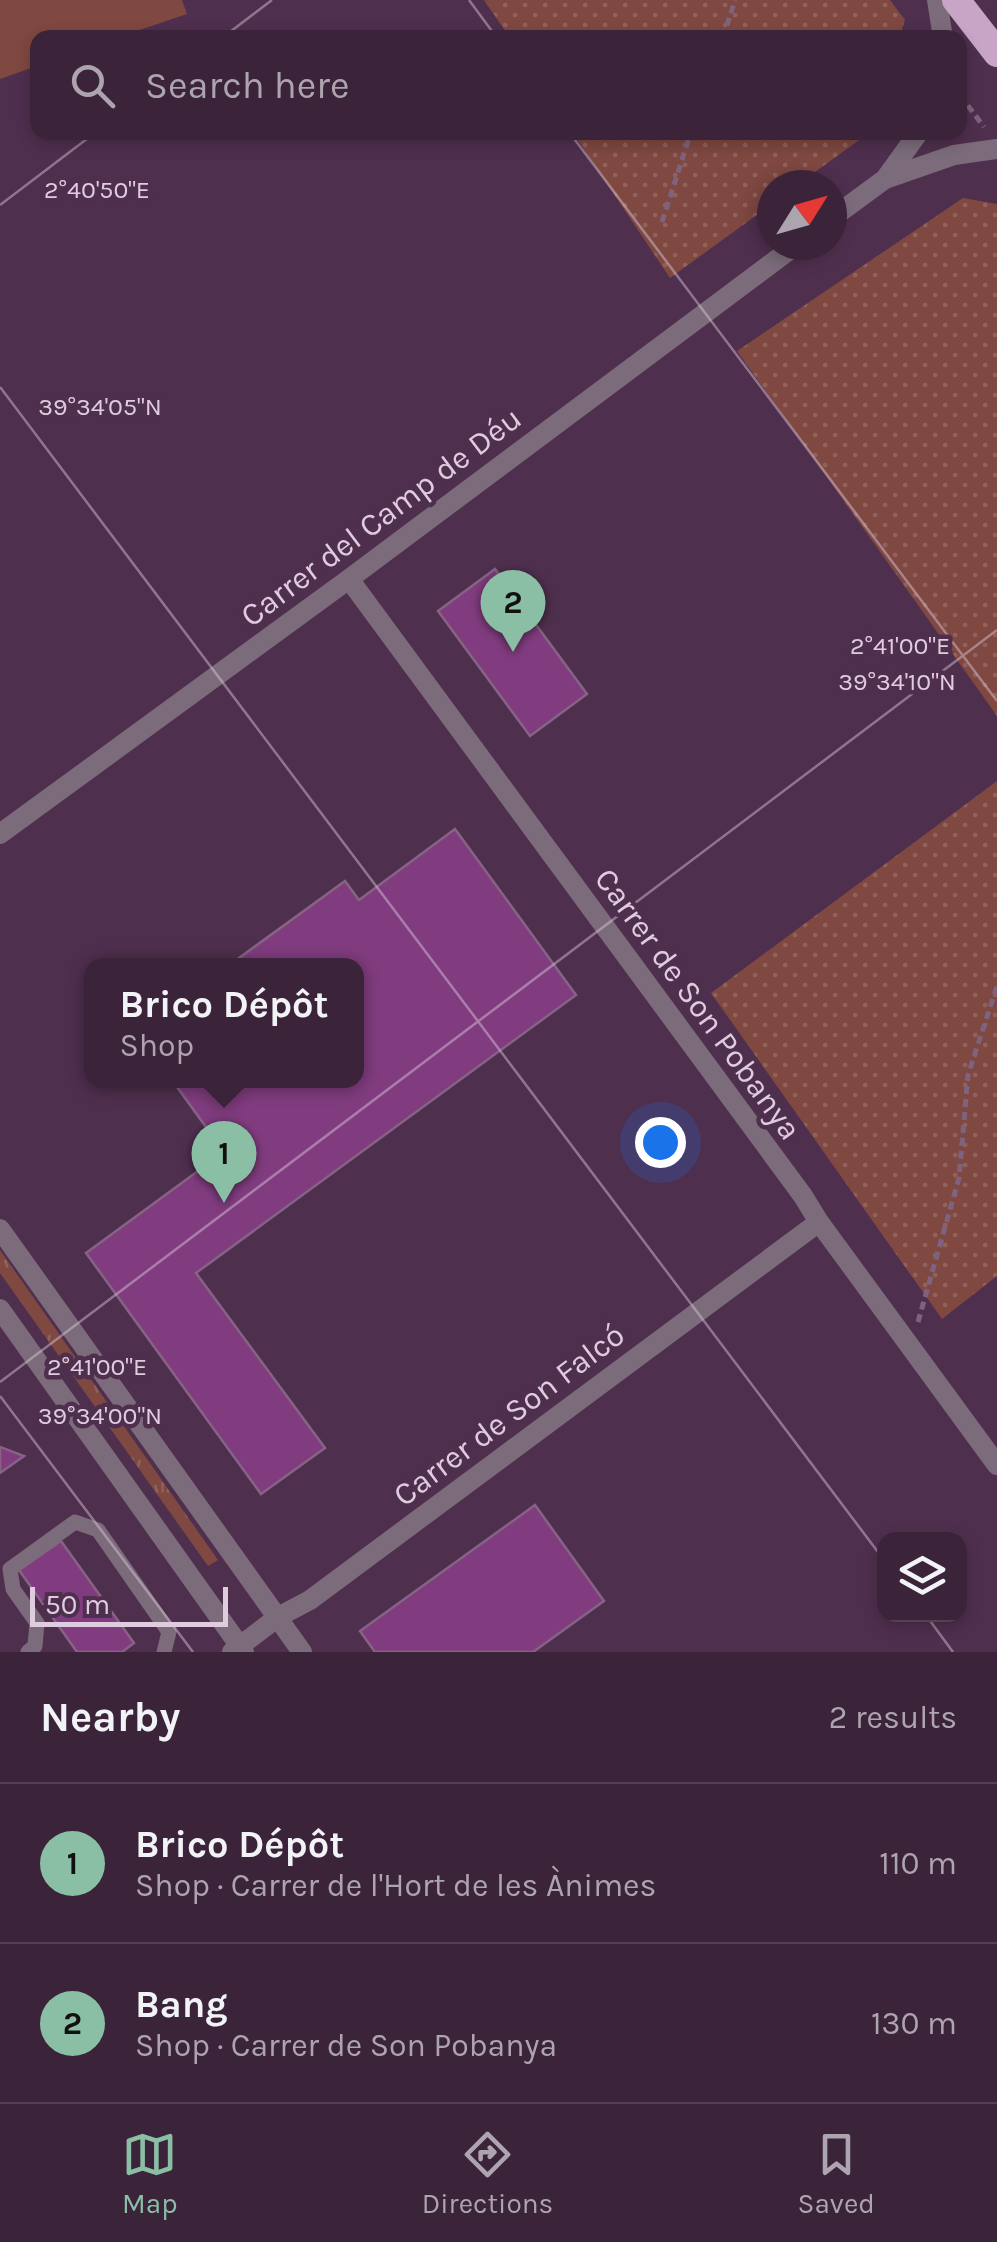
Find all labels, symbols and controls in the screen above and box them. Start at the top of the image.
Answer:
search box [30,30,967,140]
icon: search [65,58,120,113]
text: Search here [145,63,349,108]
north arrow [757,170,847,260]
text: 2°40'50"E [44,175,150,204]
text: 39°34'05"N [38,392,162,421]
street label: Carrer del Camp de Déu [234,400,528,634]
pin: 2 [480,570,546,652]
text: 2°41'00"E [850,631,950,660]
text: 39°34'10"N [838,667,956,696]
street label: Carrer de Son Pobanya [587,861,809,1147]
popup [84,958,364,1088]
text: Brico Dépôt [119,982,329,1027]
text: Shop [119,1027,194,1064]
your location [635,1117,686,1168]
pin: 1 [192,1120,256,1203]
street label: Carrer de Son Falcó [386,1316,632,1514]
text: 2°41'00"E [47,1352,147,1381]
text: 39°34'00"N [38,1401,162,1430]
map controls [877,1532,967,1622]
button: layers [877,1532,967,1622]
scale bar [30,1582,228,1626]
text: 50 m [45,1588,110,1621]
text: Nearby [40,1692,180,1742]
text: 2 results [829,1699,957,1736]
text: Brico Dépôt [135,1822,344,1867]
text: 1 [67,1845,78,1882]
text: 110 m [879,1845,957,1882]
text: Shop · Carrer de l'Hort de les Ànimes [135,1867,656,1904]
text: Bang [135,1982,228,2027]
text: 2 [63,2005,82,2042]
text: 130 m [871,2005,957,2042]
text: Shop · Carrer de Son Pobanya [135,2027,557,2064]
tab: Map [122,2127,178,2220]
tab: Directions [422,2127,553,2220]
tab: Saved [797,2127,875,2220]

